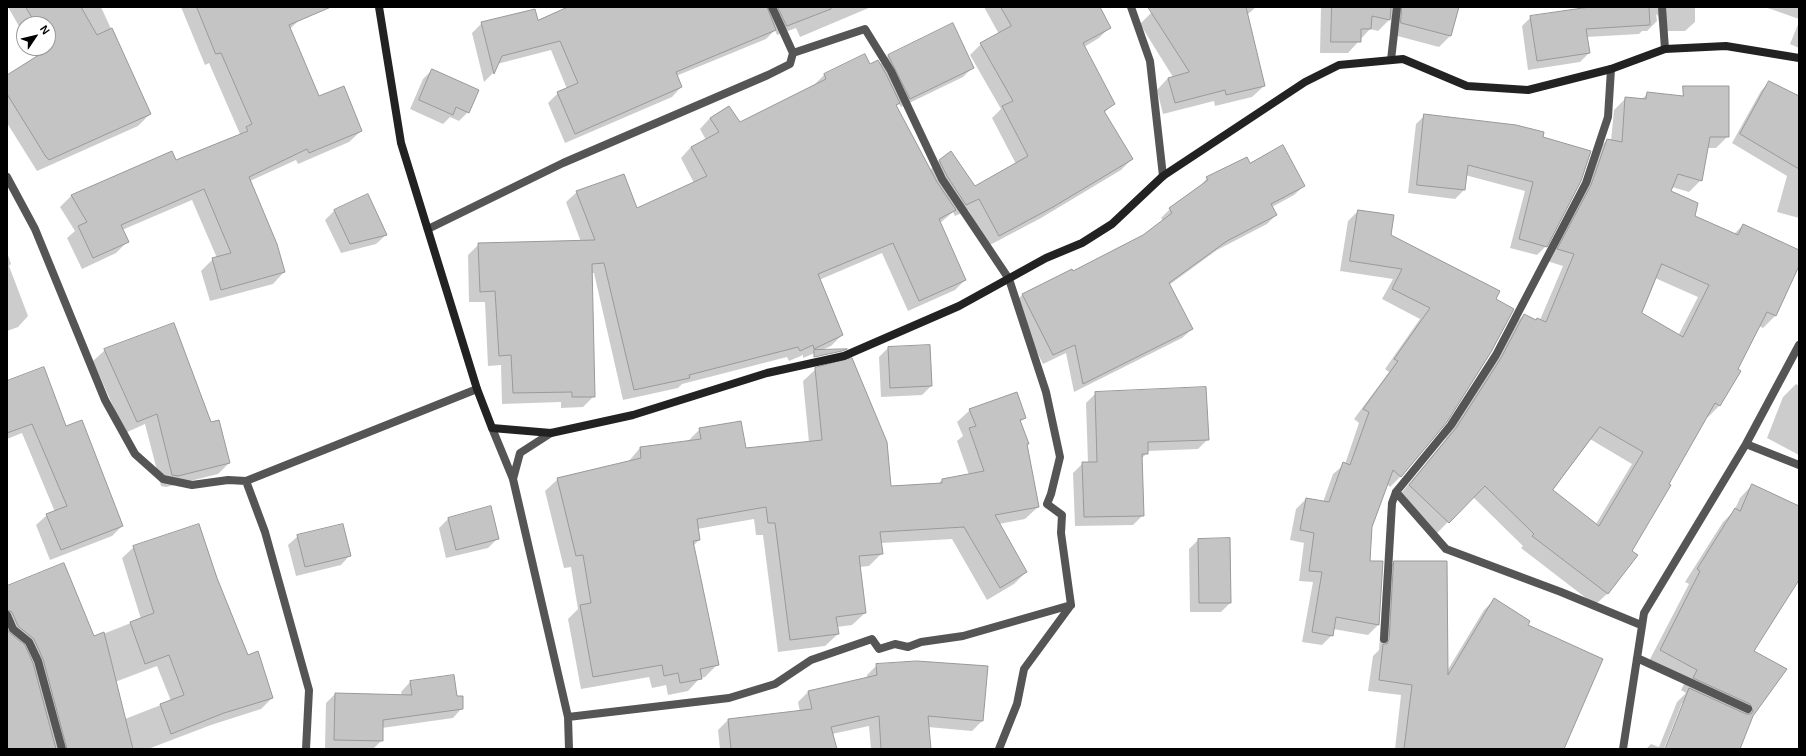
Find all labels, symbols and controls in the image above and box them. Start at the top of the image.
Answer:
north arrow [16,16,56,56]
text: N [38,23,52,36]

